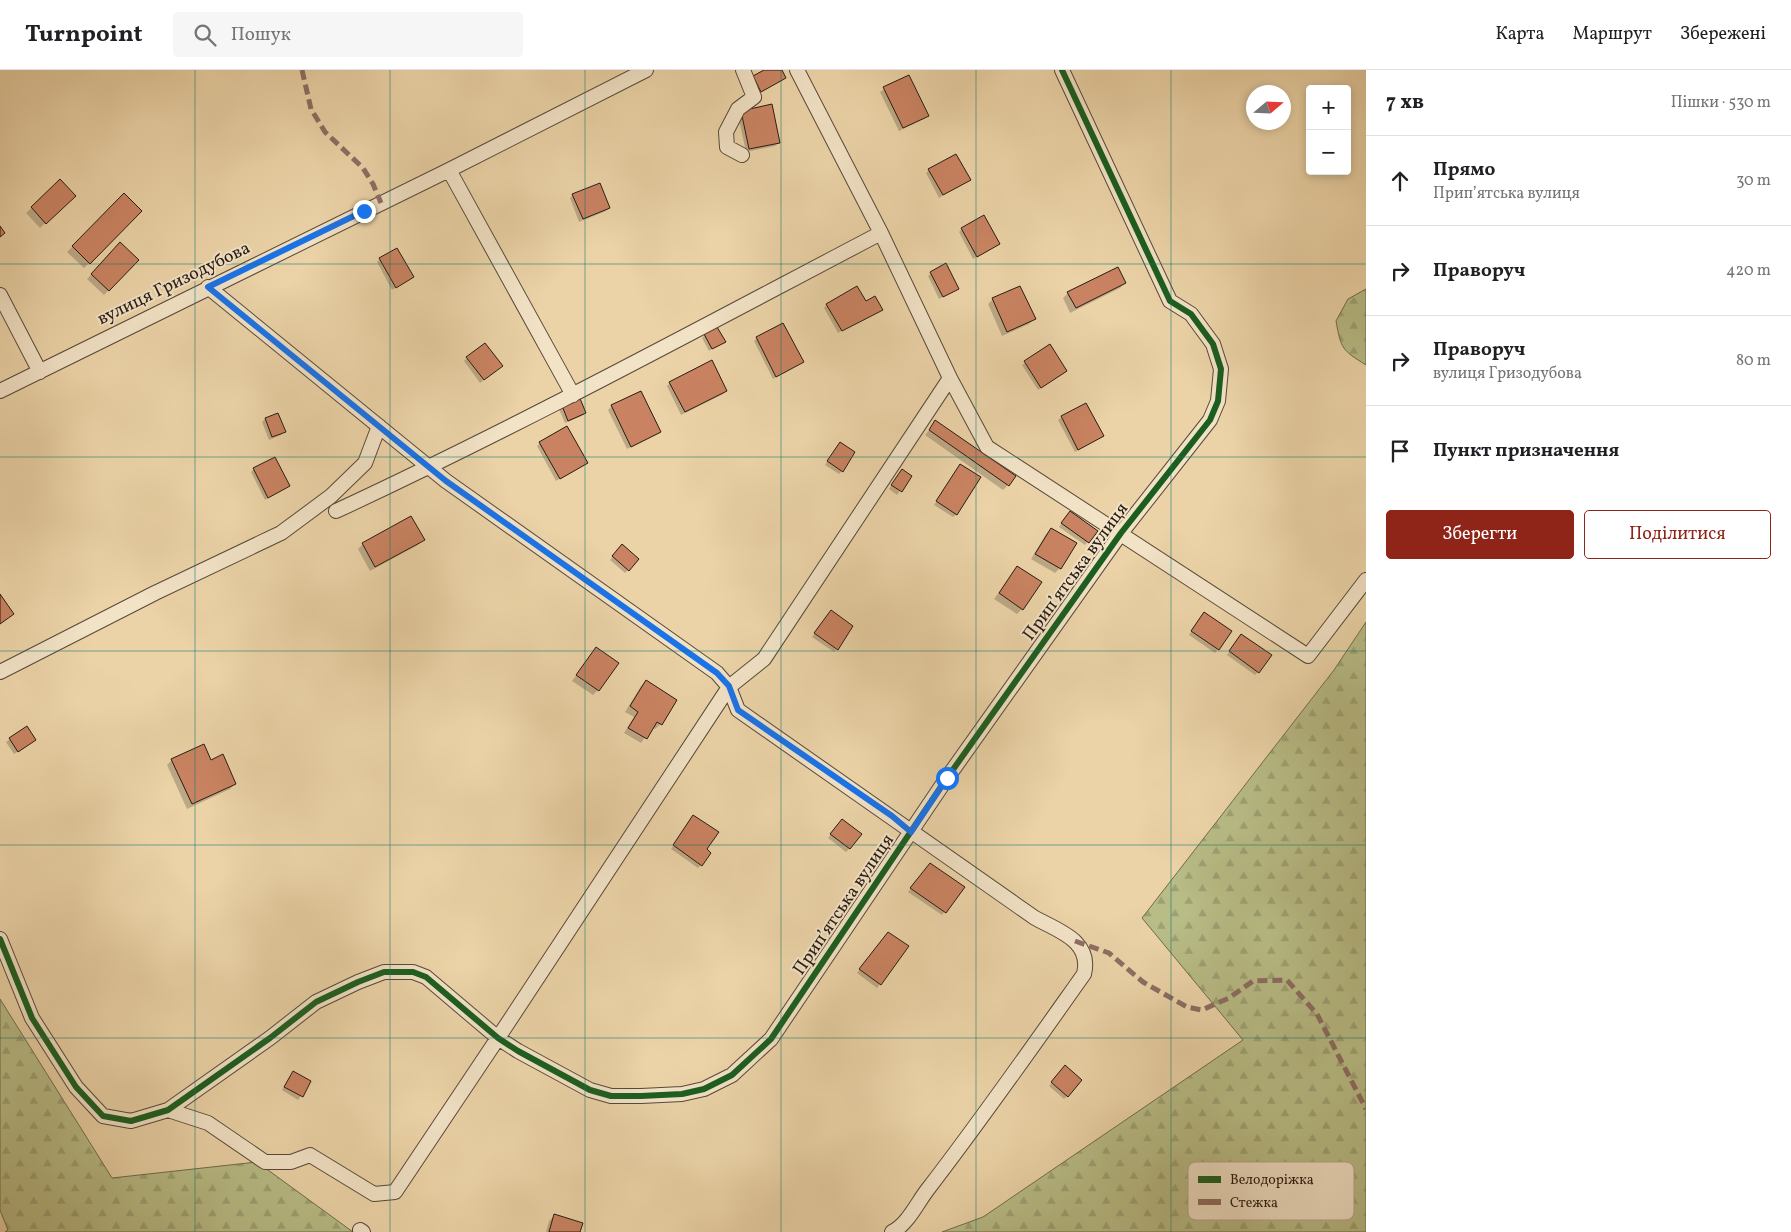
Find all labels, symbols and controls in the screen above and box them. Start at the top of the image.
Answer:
search box [173,12,523,57]
text: Turnpoint [25,18,143,52]
icon: search [191,21,219,49]
text: Пошук [231,22,291,48]
text: Карта [1496,22,1544,47]
text: Маршрут [1572,22,1652,47]
text: Збережені [1680,22,1766,47]
north arrow [1246,85,1291,130]
map controls [1306,85,1351,175]
button: + [1306,85,1351,130]
text: 7 хв [1386,88,1424,117]
text: Пішки · 530 m [1671,92,1771,114]
button: − [1306,130,1351,175]
text: Прямо [1433,157,1495,183]
icon: ahead [1386,167,1414,195]
text: 30 m [1736,170,1771,192]
text: Прип’ятська вулиця [1433,183,1580,205]
route end [353,200,376,223]
street label: вулиця Гризодубова [93,236,255,332]
icon: right [1386,257,1414,285]
text: Праворуч [1433,258,1525,284]
text: 420 m [1726,260,1771,282]
text: Праворуч [1433,337,1525,363]
icon: right [1386,347,1414,375]
text: 80 m [1736,350,1771,372]
text: вулиця Гризодубова [1433,363,1582,385]
icon: arrive [1386,437,1414,465]
text: Пункт призначення [1433,438,1619,464]
street label: Прип’ятська вулиця [1017,498,1135,646]
button: Зберегти [1386,510,1574,559]
button: Поділитися [1584,510,1771,559]
route start [936,767,959,790]
street label: Прип’ятська вулиця [787,829,901,981]
legend [1188,1162,1354,1220]
text: Велодоріжка [1230,1171,1314,1190]
text: Стежка [1230,1194,1278,1213]

